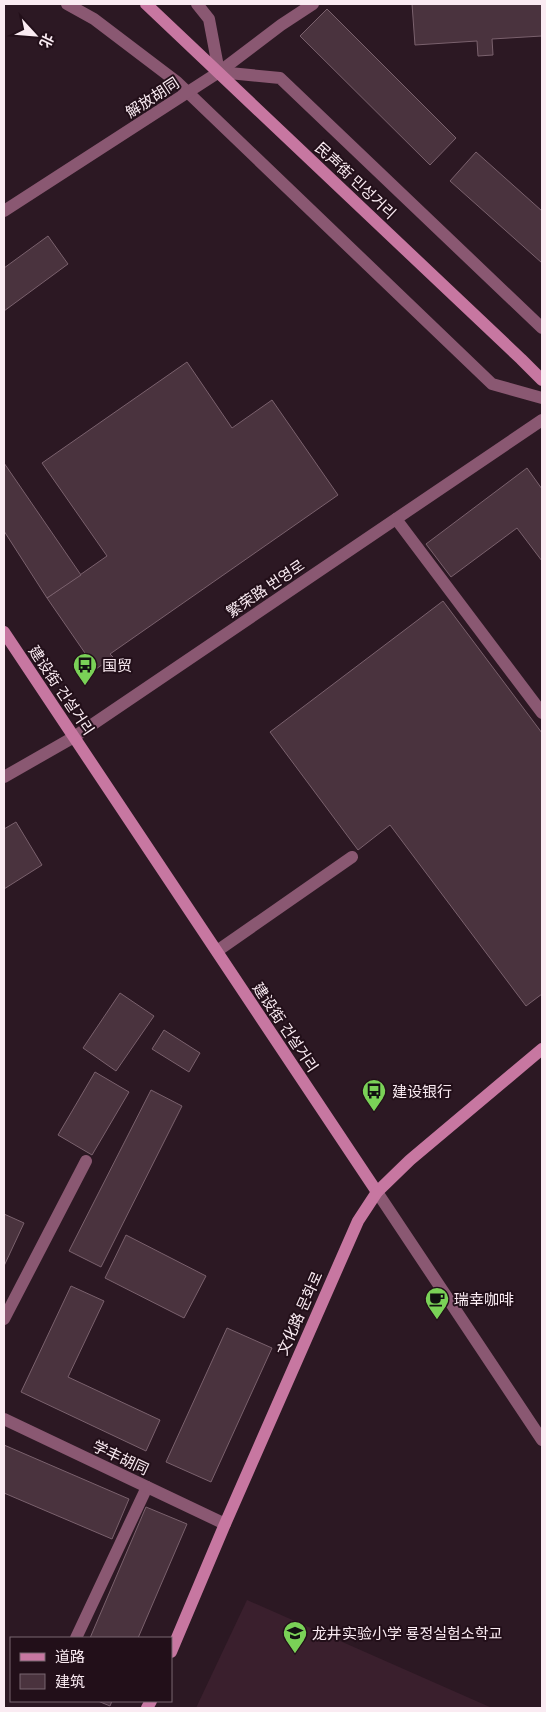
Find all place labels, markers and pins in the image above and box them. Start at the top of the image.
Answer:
bus stop icon: 国贸 [72,652,98,686]
place label: 国贸 [102,655,132,675]
bus stop icon: 建设银行 [361,1078,387,1112]
place label: 建设银行 [392,1081,452,1101]
cafe icon: 瑞幸咖啡 [424,1286,450,1320]
place label: 瑞幸咖啡 [454,1289,514,1309]
school or university icon: 龙井实验小学 룡정실험소학교 [282,1620,308,1654]
place label: 龙井实验小学 룡정실험소학교 [312,1623,502,1643]

